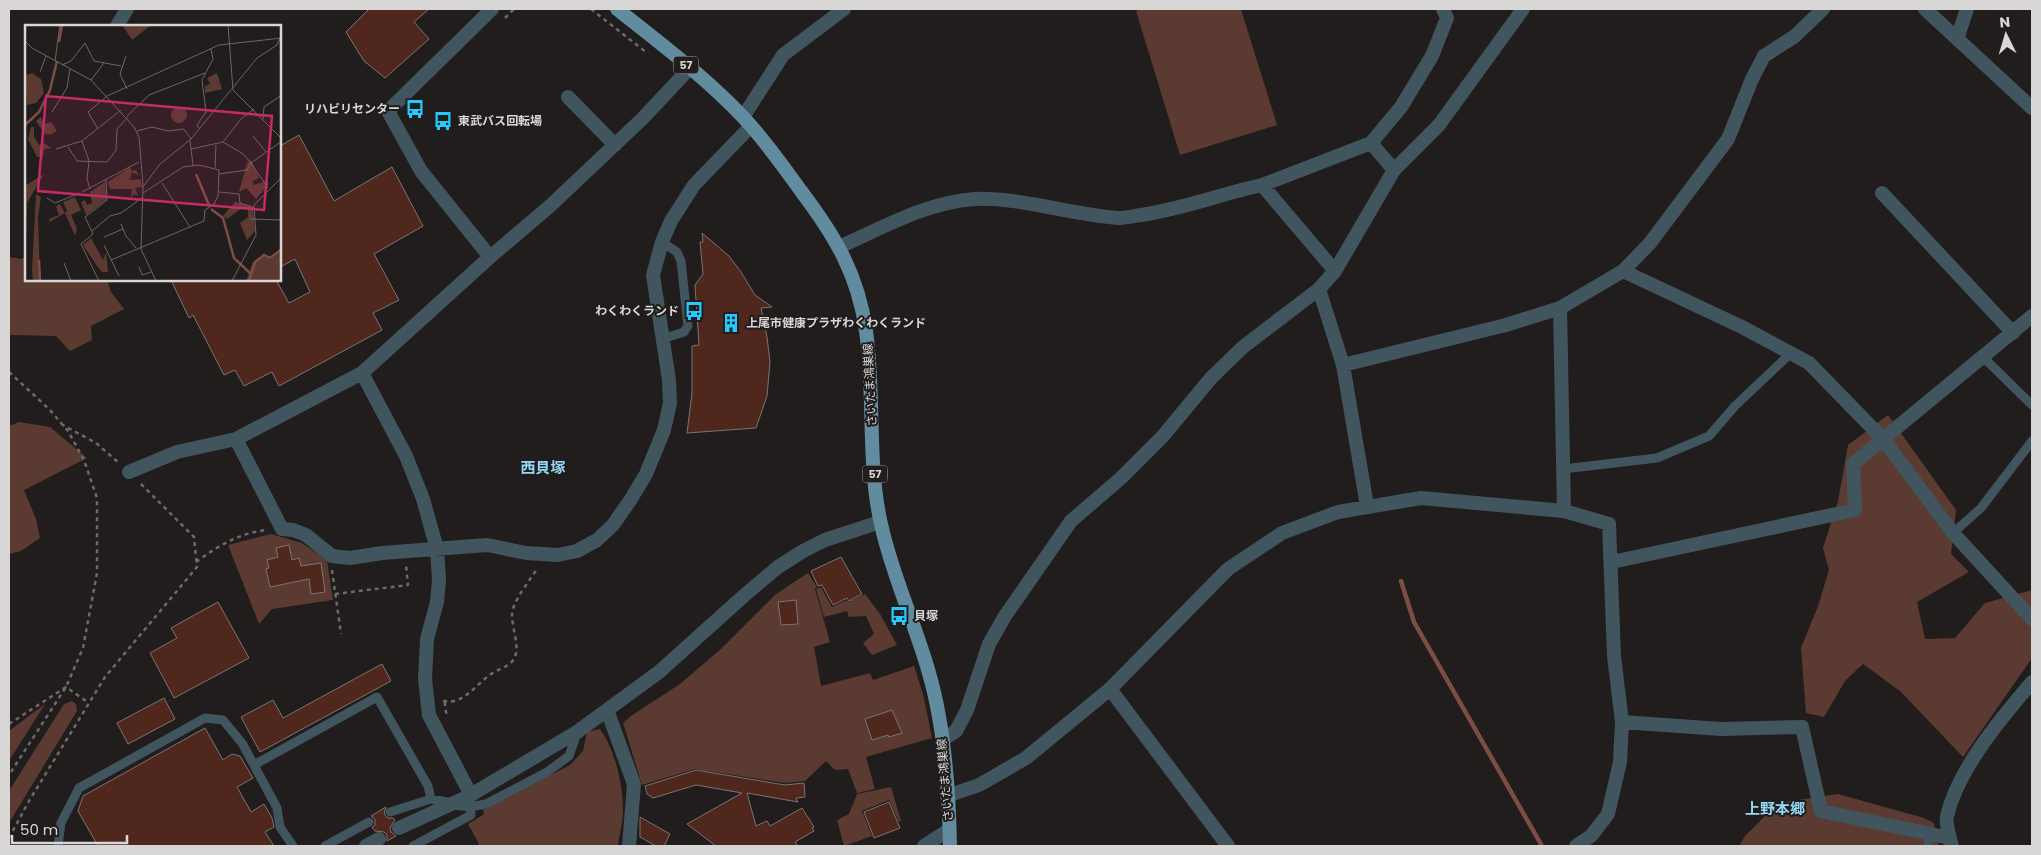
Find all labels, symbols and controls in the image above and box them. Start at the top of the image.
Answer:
north arrow [1981,10,2031,60]
text: N [1999,12,2011,32]
inset map [25,25,281,281]
road number: 57 [674,56,698,74]
bus stop icon: リハビリセンター [404,98,426,120]
place label: リハビリセンター [304,100,400,117]
bus stop icon: 東武バス回転場 [432,110,454,132]
place label: 東武バス回転場 [458,112,542,129]
bus stop icon: わくわくランド [683,300,705,322]
place label: わくわくランド [595,302,679,319]
building icon: 上尾市健康プラザわくわくランド [720,312,742,334]
place label: 上尾市健康プラザわくわくランド [746,314,926,331]
street label: さいたま鴻巣線 [859,343,880,427]
district label: 西貝塚 [520,457,566,478]
road number: 57 [862,466,888,482]
bus stop icon: 貝塚 [888,605,910,627]
place label: 貝塚 [914,607,938,624]
street label: さいたま鴻巣線 [932,738,957,822]
district label: 上野本郷 [1745,798,1805,819]
scale bar [12,812,128,844]
text: 50 m [20,819,58,840]

